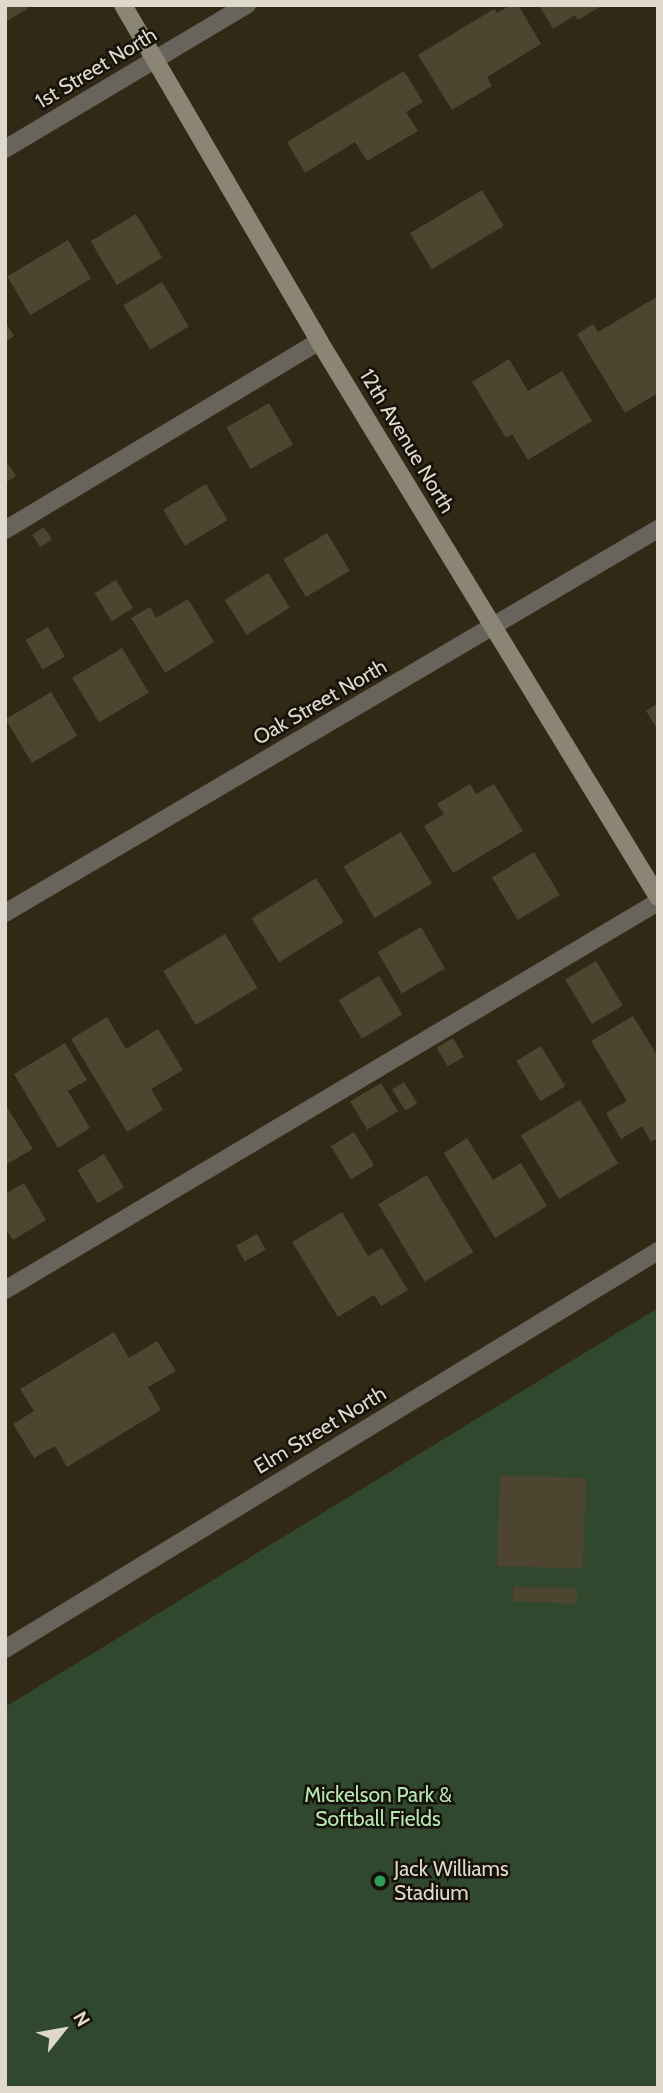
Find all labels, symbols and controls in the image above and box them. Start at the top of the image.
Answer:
street label: 1st Street North [31,22,161,114]
street label: 12th Avenue North [354,364,460,518]
street label: Oak Street North [249,654,391,750]
street label: Elm Street North [249,1381,391,1479]
park label: Mickelson Park & Softball Fields [304,1782,452,1832]
place label: Jack Williams Stadium [394,1856,509,1906]
marker: Jack Williams Stadium [372,1873,388,1889]
north arrow [28,1995,98,2065]
text: N [68,2007,95,2031]

